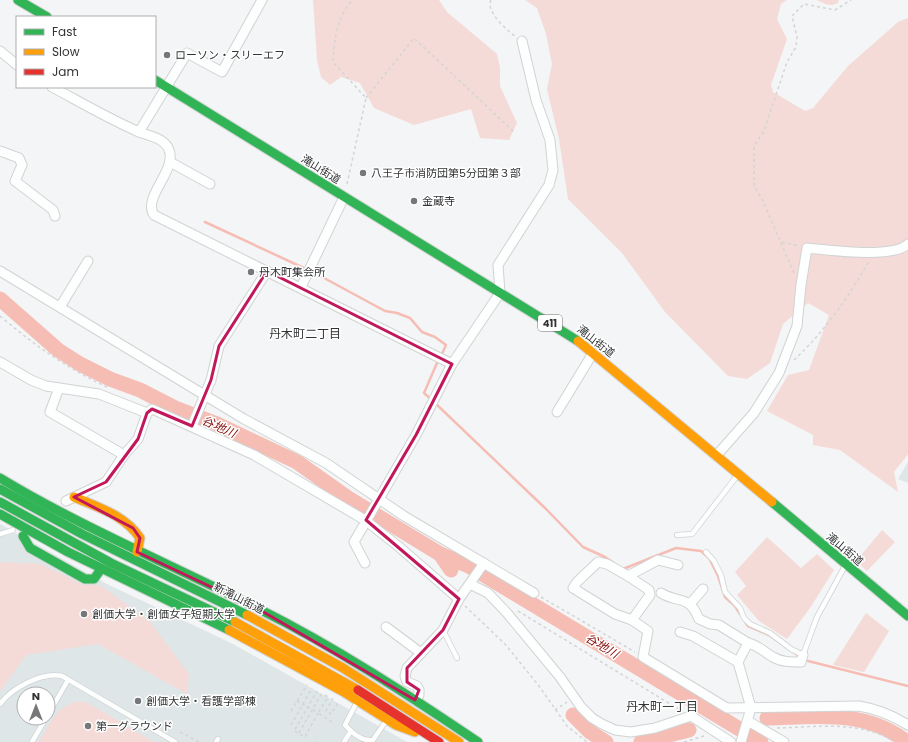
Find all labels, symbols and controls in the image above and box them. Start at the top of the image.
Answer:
legend [16,16,156,88]
text: Fast [52,23,77,40]
text: Slow [52,43,80,60]
place label: ローソン・スリーエフ [175,47,285,63]
marker: ローソン・スリーエフ [162,50,172,60]
text: Jam [52,63,79,80]
street label: 滝山街道 [298,151,344,187]
place label: 八王子市消防団第5分団第３部 [371,165,521,181]
marker: 八王子市消防団第5分団第３部 [358,168,368,178]
place label: 金蔵寺 [422,193,455,209]
marker: 金蔵寺 [409,196,419,206]
place label: 丹木町集会所 [259,264,326,280]
marker: 丹木町集会所 [246,267,256,277]
road number: 411 [538,315,562,331]
street label: 滝山街道 [574,321,618,361]
district label: 丹木町二丁目 [269,325,341,342]
water label: 谷地川 [199,411,241,442]
street label: 滝山街道 [823,529,867,569]
street label: 新滝山街道 [211,578,267,618]
place label: 創価大学・創価女子短期大学 [92,606,235,622]
marker: 創価大学・創価女子短期大学 [79,609,89,619]
water label: 谷地川 [582,629,624,663]
north arrow [16,686,56,726]
text: N [32,688,40,704]
place label: 創価大学・看護学部棟 [146,693,256,709]
marker: 創価大学・看護学部棟 [133,696,143,706]
district label: 丹木町一丁目 [626,698,698,715]
place label: 第一グラウンド [96,718,173,734]
marker: 第一グラウンド [83,721,93,731]

